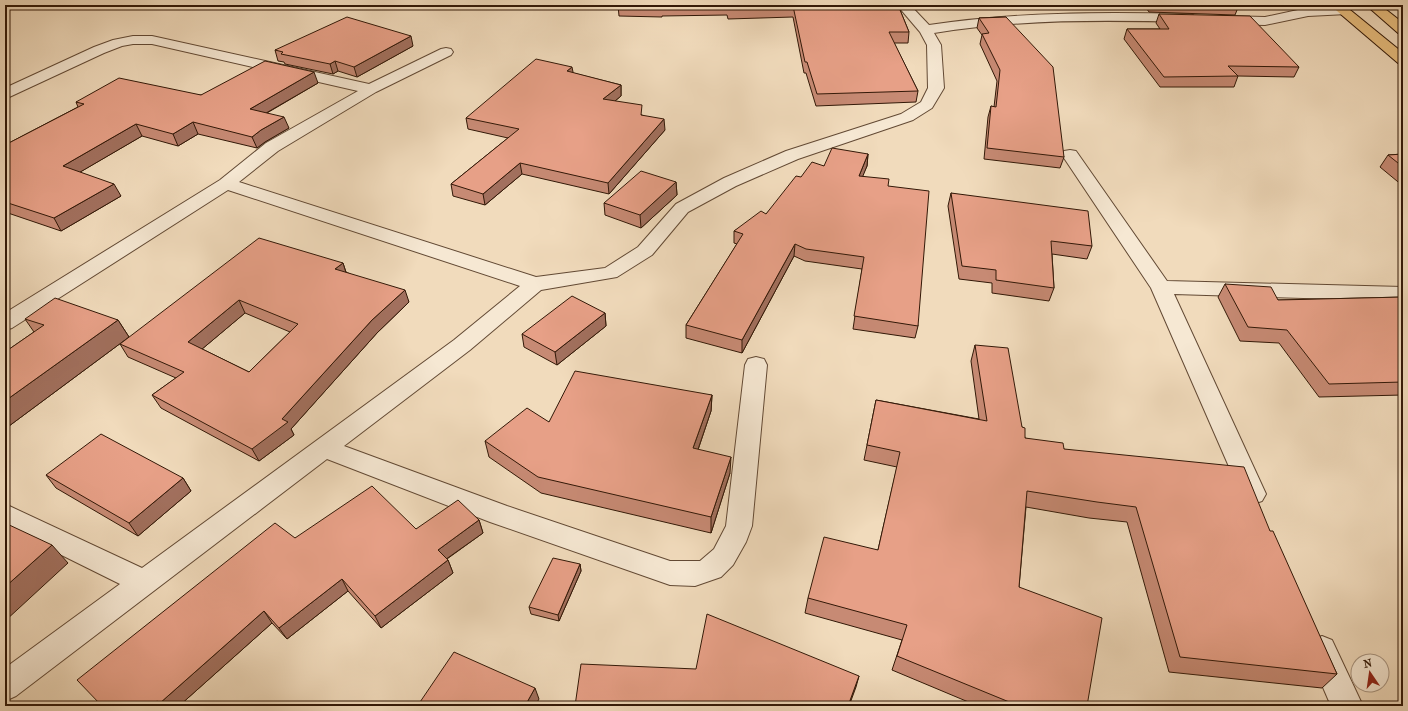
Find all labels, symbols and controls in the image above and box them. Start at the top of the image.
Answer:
north arrow [1350,653,1390,693]
text: N [1362,656,1374,671]

